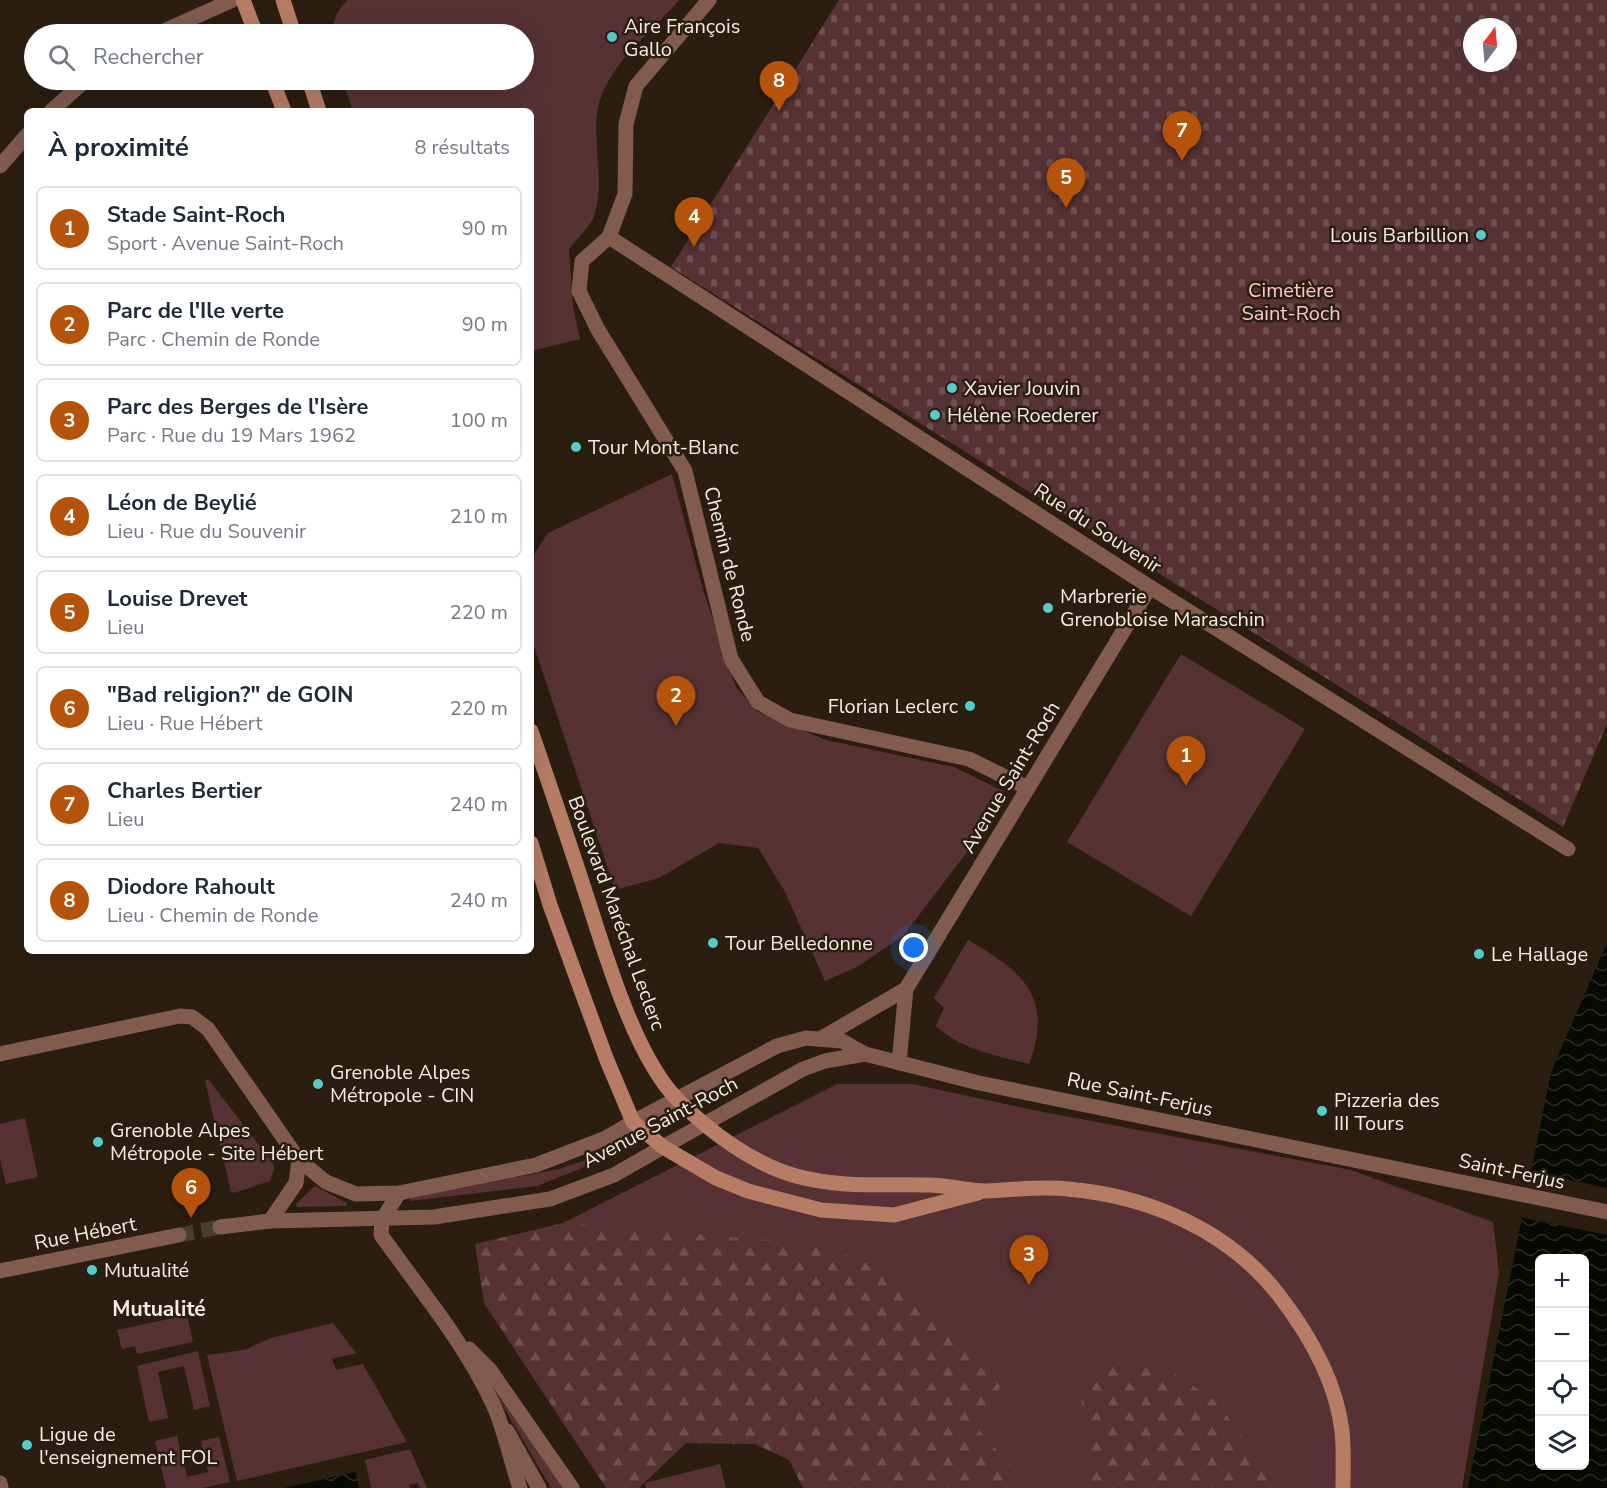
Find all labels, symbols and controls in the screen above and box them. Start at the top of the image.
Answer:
place label: Aire François Gallo [624,13,740,63]
north arrow [1463,18,1517,72]
search box [24,24,534,90]
marker: Aire François Gallo [605,30,619,44]
icon: search [45,41,78,74]
text: Rechercher [93,42,204,72]
pin: 8 [760,62,798,111]
pin: 7 [1162,112,1202,161]
text: À proximité [48,130,189,165]
text: 8 résultats [414,134,510,161]
pin: 5 [1046,158,1086,208]
pin: 4 [674,198,714,247]
text: Stade Saint-Roch [107,200,285,230]
text: 1 [64,215,76,242]
text: 90 m [462,215,508,242]
place label: Louis Barbillion [1330,222,1469,249]
marker: Louis Barbillion [1474,228,1488,242]
text: Sport · Avenue Saint-Roch [107,230,344,257]
park label: Cimetière Saint-Roch [1241,277,1341,327]
text: Parc de l'Ile verte [107,296,284,326]
text: 2 [64,311,76,338]
text: 90 m [462,311,508,338]
text: Parc · Chemin de Ronde [107,326,320,353]
place label: Xavier Jouvin [964,375,1081,402]
marker: Xavier Jouvin [945,381,959,395]
text: Parc des Berges de l'Isère [107,392,368,422]
place label: Hélène Roederer [947,402,1099,429]
text: 3 [64,407,76,434]
text: 100 m [450,407,508,434]
marker: Hélène Roederer [928,408,942,422]
text: Parc · Rue du 19 Mars 1962 [107,422,356,449]
place label: Tour Mont-Blanc [588,434,739,461]
marker: Tour Mont-Blanc [569,440,583,454]
street label: Rue du Souvenir [1029,477,1167,580]
street label: Chemin de Ronde [697,484,762,645]
text: Léon de Beylié [107,488,257,518]
text: 4 [64,503,76,530]
text: 210 m [450,503,508,530]
text: Lieu · Rue du Souvenir [107,518,306,545]
place label: Marbrerie Grenobloise Maraschin [1060,583,1265,633]
text: Louise Drevet [107,584,248,614]
text: 5 [64,599,76,626]
text: 220 m [450,599,508,626]
marker: Marbrerie Grenobloise Maraschin [1041,601,1055,615]
text: Lieu [107,614,144,641]
pin: 2 [656,676,696,726]
text: "Bad religion?" de GOIN [107,680,353,710]
place label: Florian Leclerc [828,693,958,720]
text: 6 [64,695,76,722]
text: 220 m [450,695,508,722]
street label: Avenue Saint-Roch [954,696,1066,858]
marker: Florian Leclerc [963,699,977,713]
text: Lieu · Rue Hébert [107,710,262,737]
pin: 1 [1166,736,1206,786]
text: Charles Bertier [107,776,262,806]
text: 7 [64,791,76,818]
text: 240 m [450,791,508,818]
street label: Boulevard Maréchal Leclerc [561,792,672,1034]
text: Lieu [107,806,144,833]
text: Diodore Rahoult [107,872,275,902]
text: 8 [64,887,76,914]
text: 240 m [450,887,508,914]
text: Lieu · Chemin de Ronde [107,902,318,929]
place label: Tour Belledonne [725,930,873,957]
your location [899,933,928,962]
marker: Tour Belledonne [706,936,720,950]
place label: Le Hallage [1491,941,1588,968]
marker: Le Hallage [1472,947,1486,961]
place label: Grenoble Alpes Métropole - CIN [330,1059,474,1109]
street label: Rue Saint-Ferjus [1064,1066,1215,1123]
street label: Avenue Saint-Roch [578,1070,743,1175]
marker: Grenoble Alpes Métropole - CIN [311,1077,325,1091]
place label: Pizzeria des III Tours [1334,1087,1440,1137]
marker: Pizzeria des III Tours [1315,1104,1329,1118]
place label: Grenoble Alpes Métropole - Site Hébert [110,1117,324,1167]
marker: Grenoble Alpes Métropole - Site Hébert [91,1135,105,1149]
street label: Saint-Ferjus [1456,1147,1568,1196]
pin: 6 [172,1168,210,1218]
street label: Rue Hébert [32,1210,139,1257]
pin: 3 [1010,1236,1048,1285]
map controls [1535,1254,1589,1470]
button: + [1535,1254,1589,1308]
place label: Mutualité [104,1257,189,1284]
marker: Mutualité [85,1263,99,1277]
district label: Mutualité [112,1295,206,1323]
button: − [1535,1308,1589,1362]
button: locate [1535,1362,1589,1416]
button: layers [1535,1416,1589,1470]
place label: Ligue de l'enseignement FOL [39,1421,217,1471]
marker: Ligue de l'enseignement FOL [20,1438,34,1452]

